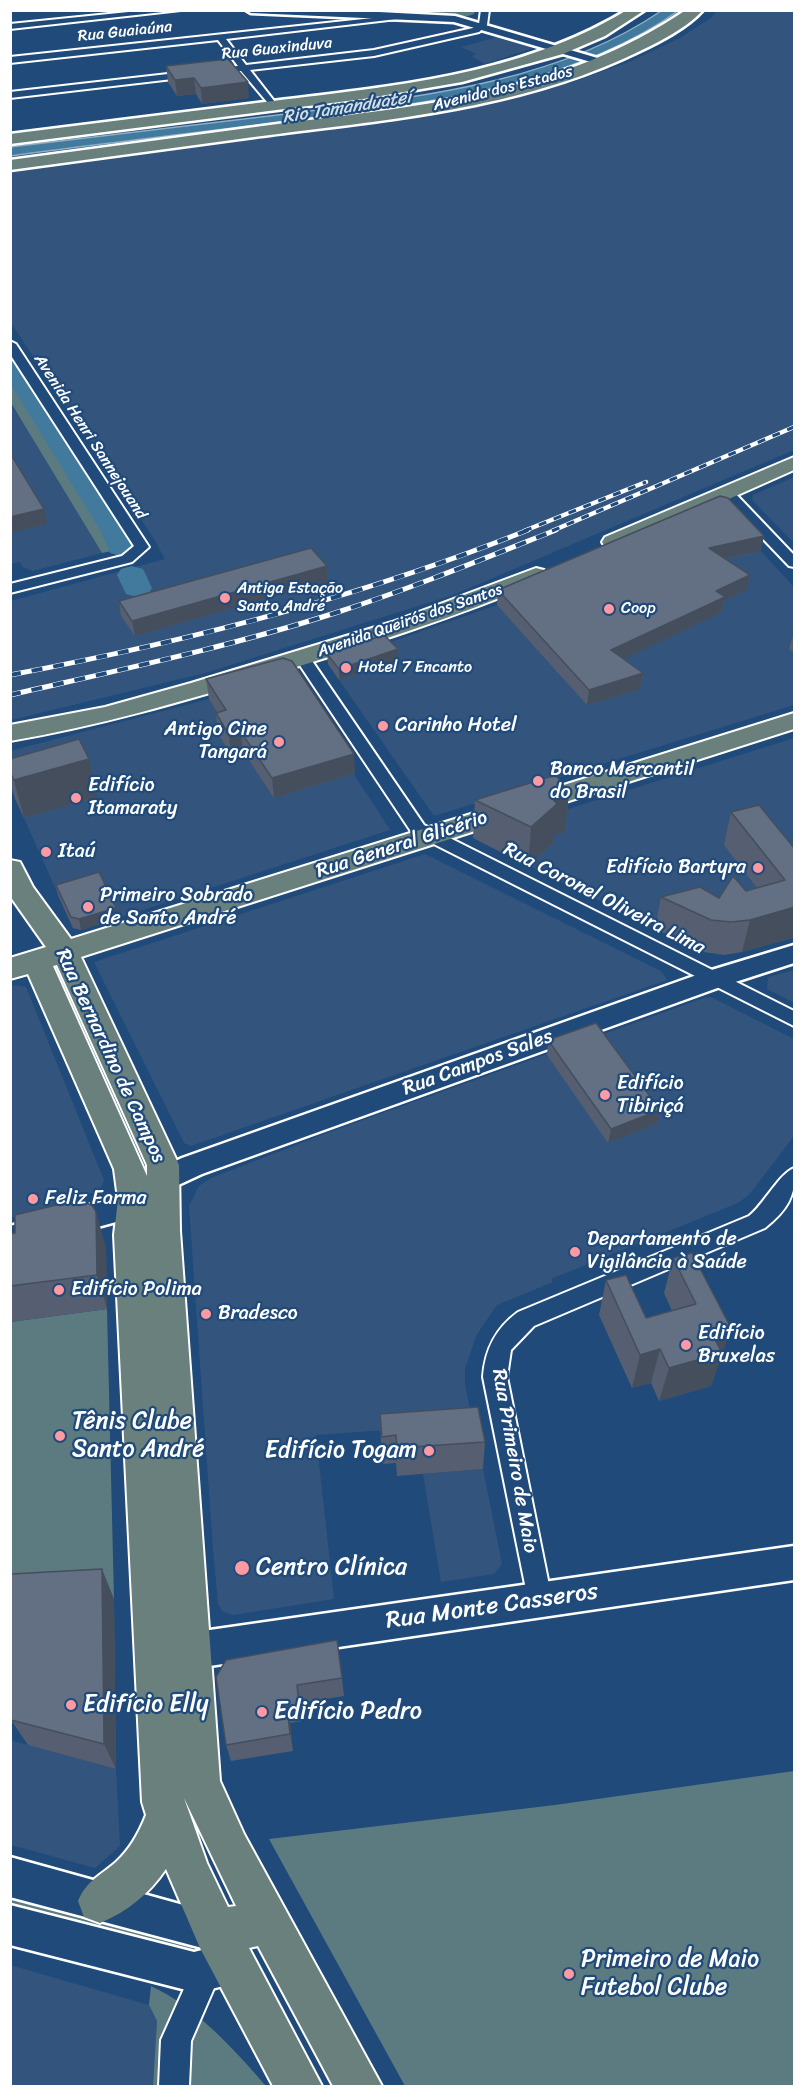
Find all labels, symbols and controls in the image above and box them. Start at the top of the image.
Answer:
street label: Rua Guaiaúna [77,18,173,46]
street label: Rua Guaxinduva [221,34,333,64]
street label: Avenida dos Estados [431,62,575,116]
water label: Rio Tamanduateí [281,87,413,129]
street label: Avenida Henri Sannejouand [29,351,151,523]
place label: Antiga Estação Santo André [237,579,343,617]
street label: Avenida Queirós dos Santos [315,580,505,662]
marker: Antiga Estação Santo André [218,591,232,605]
place label: Coop [621,599,656,619]
marker: Coop [602,602,616,616]
place label: Hotel 7 Encanto [358,658,472,678]
marker: Hotel 7 Encanto [339,661,353,675]
place label: Carinho Hotel [395,714,517,738]
place label: Antigo Cine Tangará [164,718,267,765]
marker: Carinho Hotel [376,719,390,733]
marker: Antigo Cine Tangará [272,735,286,749]
place label: Banco Mercantil do Brasil [550,758,694,805]
place label: Edifício Itamaraty [88,774,177,821]
marker: Banco Mercantil do Brasil [531,774,545,788]
marker: Edifício Itamaraty [69,791,83,805]
street label: Rua General Glicério [313,806,491,884]
street label: Rua Coronel Oliveira Lima [499,838,709,960]
place label: Itaú [58,840,95,864]
marker: Itaú [39,845,53,859]
place label: Edifício Bartyra [606,856,746,880]
marker: Edifício Bartyra [751,861,765,875]
place label: Primeiro Sobrado de Santo André [100,884,253,931]
marker: Primeiro Sobrado de Santo André [81,900,95,914]
street label: Rua Bernardino de Campos [50,945,170,1167]
street label: Rua Campos Sales [400,1025,556,1101]
place label: Edifício Tibiriçá [617,1072,684,1119]
marker: Edifício Tibiriçá [598,1088,612,1102]
place label: Feliz Farma [45,1187,147,1211]
marker: Feliz Farma [26,1192,40,1206]
place label: Departamento de Vigilância à Saúde [587,1228,747,1275]
marker: Departamento de Vigilância à Saúde [568,1245,582,1259]
place label: Edifício Polima [71,1278,202,1302]
marker: Edifício Polima [52,1283,66,1297]
place label: Bradesco [218,1302,298,1326]
marker: Bradesco [199,1307,213,1321]
place label: Edifício Bruxelas [698,1322,775,1369]
marker: Edifício Bruxelas [679,1338,693,1352]
street label: Rua Primeiro de Maio [486,1367,542,1555]
place label: Tênis Clube Santo André [72,1408,204,1464]
marker: Tênis Clube Santo André [53,1429,67,1443]
place label: Edifício Togam [265,1437,417,1465]
marker: Edifício Togam [422,1444,436,1458]
place label: Centro Clínica [256,1554,407,1582]
marker: Centro Clínica [233,1559,251,1577]
street label: Rua Monte Casseros [384,1578,600,1636]
place label: Edifício Elly [83,1691,209,1719]
marker: Edifício Elly [64,1698,78,1712]
place label: Edifício Pedro [274,1698,422,1726]
marker: Edifício Pedro [255,1705,269,1719]
place label: Primeiro de Maio Futebol Clube [581,1946,759,2002]
marker: Primeiro de Maio Futebol Clube [562,1967,576,1981]

